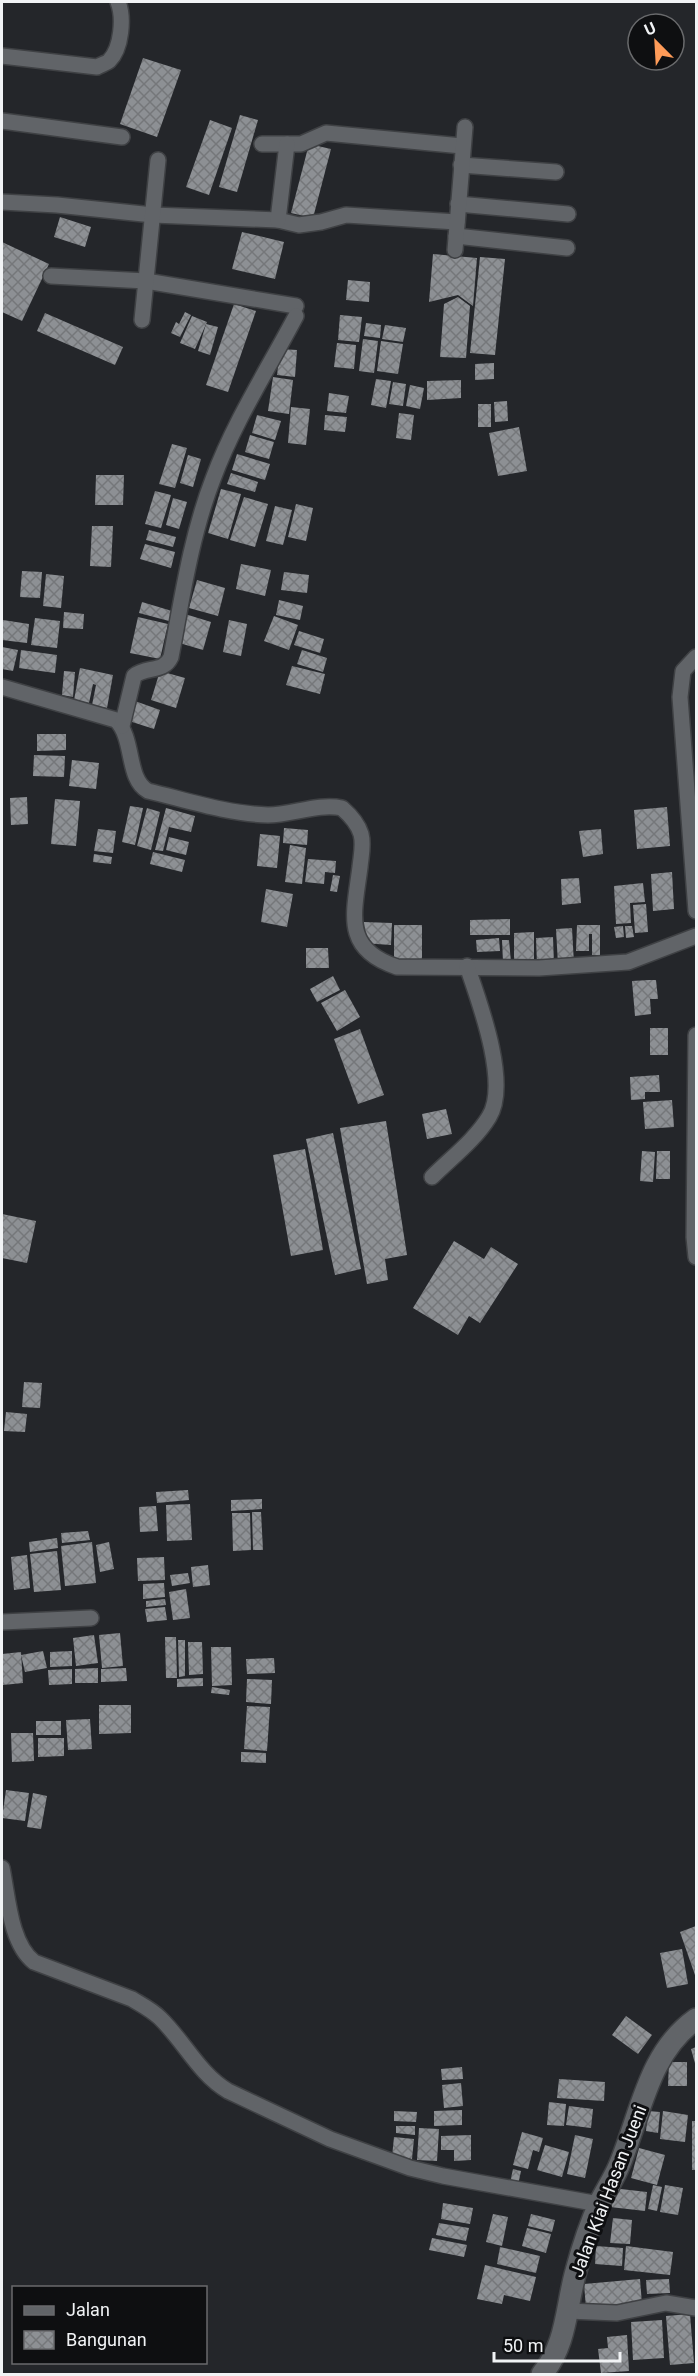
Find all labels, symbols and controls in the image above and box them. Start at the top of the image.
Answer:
north arrow [626,12,686,72]
text: U [641,18,659,40]
street label: Jalan Kiai Hasan Jueni [566,2102,650,2280]
legend [12,2286,207,2364]
text: Jalan [66,2299,110,2320]
scale bar [494,2325,620,2363]
text: Bangunan [66,2329,147,2350]
text: 50 m [503,2335,543,2356]

